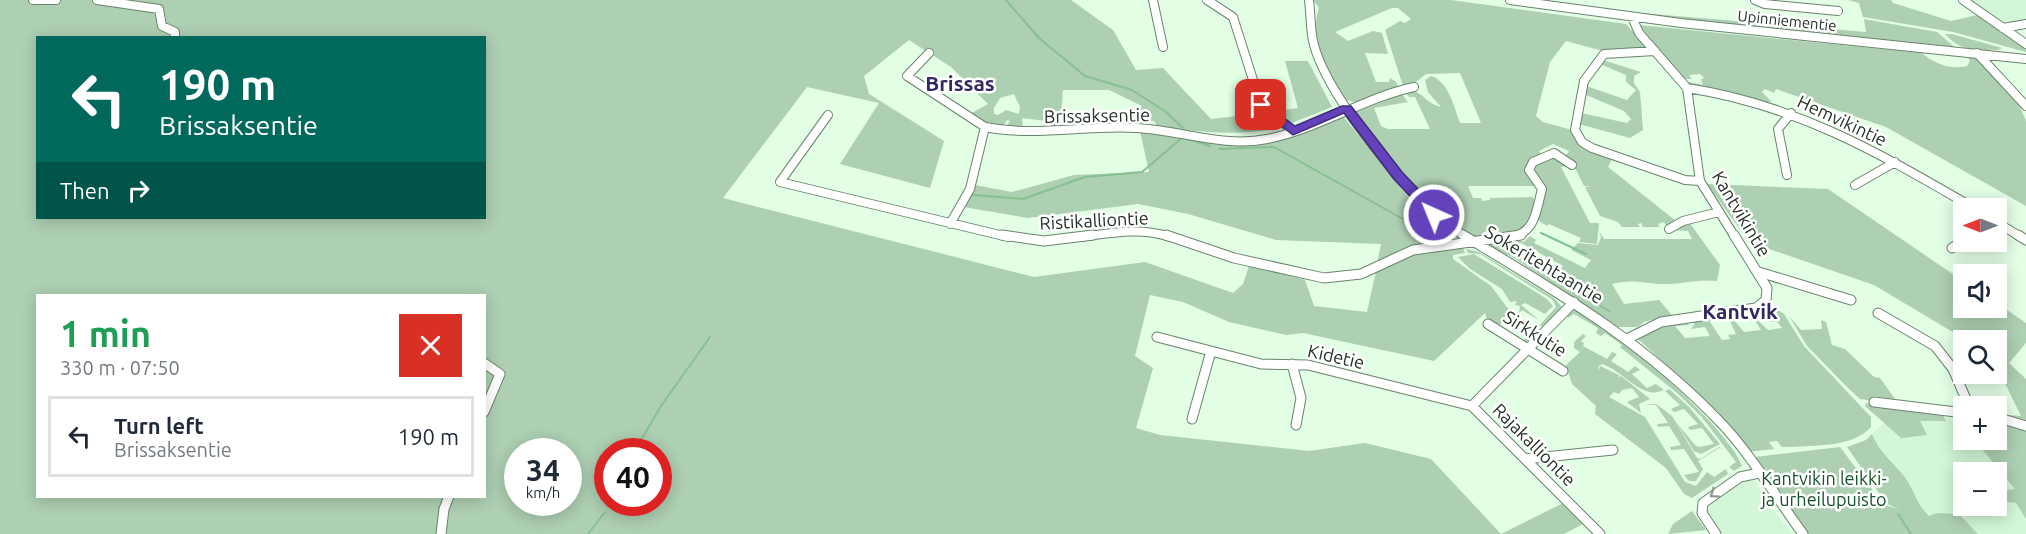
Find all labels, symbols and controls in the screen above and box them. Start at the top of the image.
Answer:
street label: Upinniementie [1737,7,1837,34]
icon: left [60,60,138,138]
text: 190 m [159,61,276,108]
district label: Brissas [925,71,995,95]
pin [1235,79,1286,130]
icon: arrive [1244,88,1277,121]
street label: Hemvikintie [1795,91,1890,150]
street label: Brissaksentie [1044,104,1150,126]
text: Brissaksentie [159,110,318,140]
street label: Kantvikintie [1709,167,1775,260]
icon: right [122,174,155,207]
text: Then [60,178,110,203]
position arrow [1402,183,1466,247]
north arrow [1953,198,2007,252]
map controls [1953,198,2007,516]
street label: Ristikalliontie [1039,207,1149,233]
street label: Sokeritehtaantie [1482,221,1607,307]
button: sound [1953,264,2007,318]
district label: Kantvik [1702,299,1778,323]
street label: Sirkkutie [1500,306,1571,360]
text: 1 min [60,313,151,354]
button: close [399,314,462,377]
button: search [1953,330,2007,384]
street label: Kidetie [1306,340,1367,372]
text: 330 m · 07:50 [60,356,180,379]
button: + [1953,396,2007,450]
street label: Rajakalliontie [1489,399,1580,490]
text: Turn left [114,413,204,438]
icon: left [63,420,96,453]
text: 190 m [398,424,459,449]
text: Brissaksentie [114,438,232,461]
speed limit sign: 40 [594,438,672,516]
text: 34 [526,453,560,487]
button: − [1953,462,2007,516]
park label: Kantvikin leikki- ja urheilupuisto [1760,468,1887,509]
text: km/h [526,484,560,501]
one-way arrow [1710,487,1721,498]

